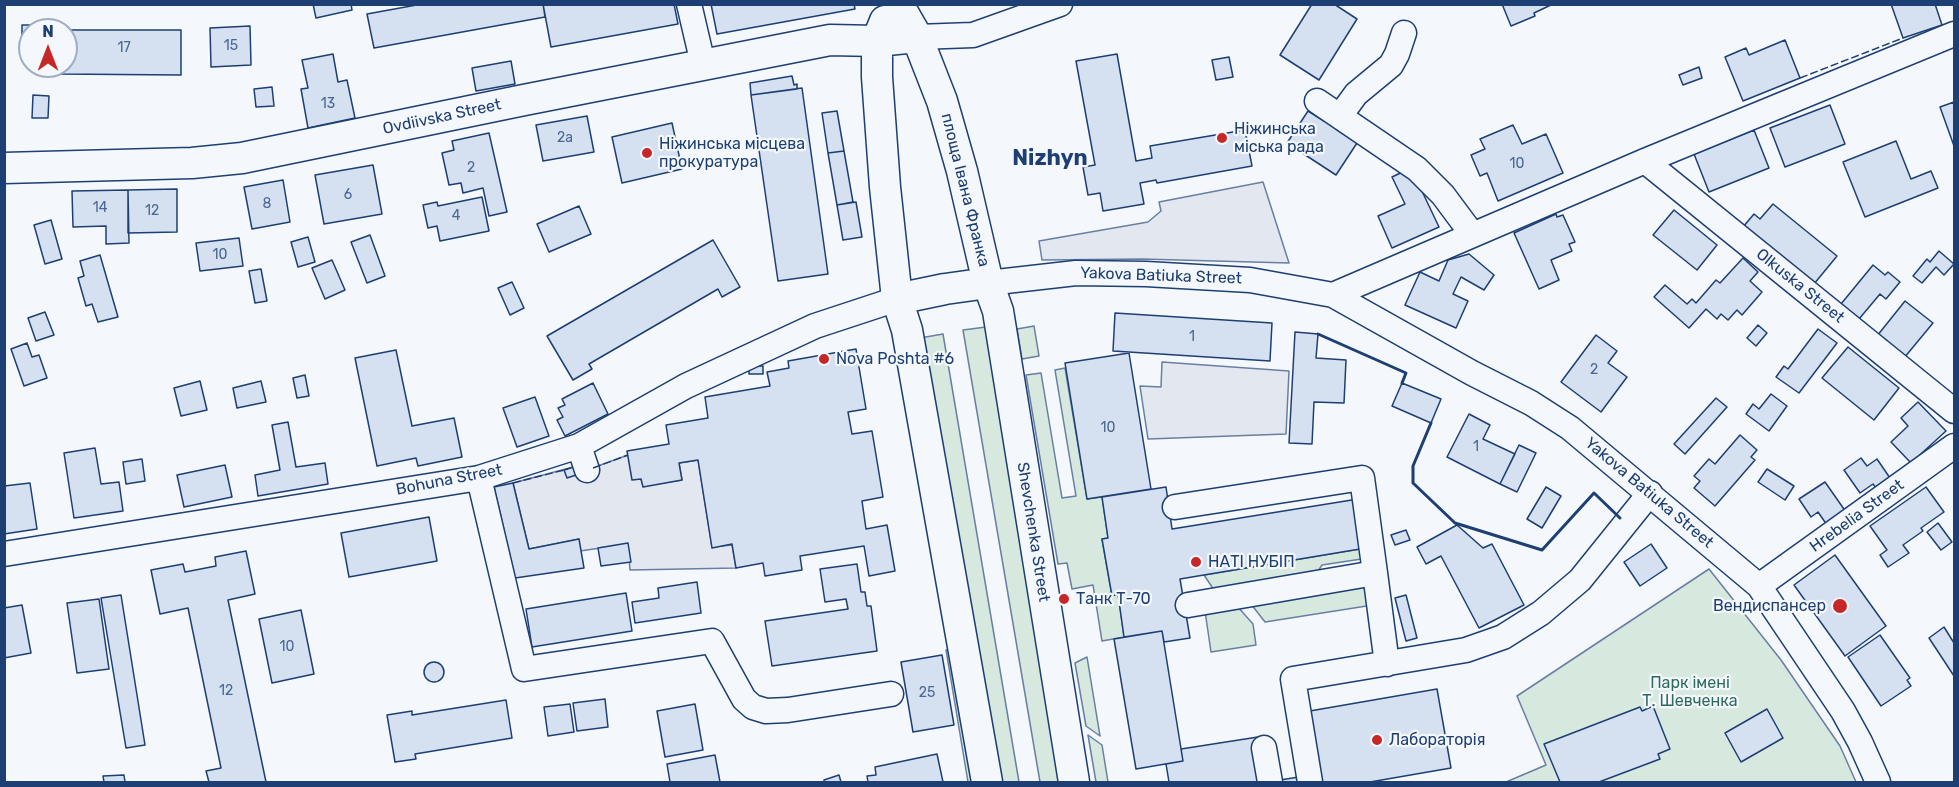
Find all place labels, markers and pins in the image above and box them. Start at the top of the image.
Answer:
place label: Ніжинська міська рада [1234,119,1324,157]
marker: Ніжинська міська рада [1215,131,1229,145]
place label: Ніжинська місцева прокуратура [659,134,805,172]
marker: Ніжинська місцева прокуратура [640,146,654,160]
place label: Nova Poshta #6 [836,349,954,369]
marker: Nova Poshta #6 [817,352,831,366]
place label: НАТІ НУБІП [1208,552,1295,572]
marker: НАТІ НУБІП [1189,555,1203,569]
place label: Танк Т-70 [1076,589,1151,609]
marker: Танк Т-70 [1057,592,1071,606]
place label: Вендиспансер [1713,596,1826,616]
marker: Вендиспансер [1831,597,1849,615]
place label: Лабораторія [1389,730,1485,750]
marker: Лабораторія [1370,733,1384,747]

